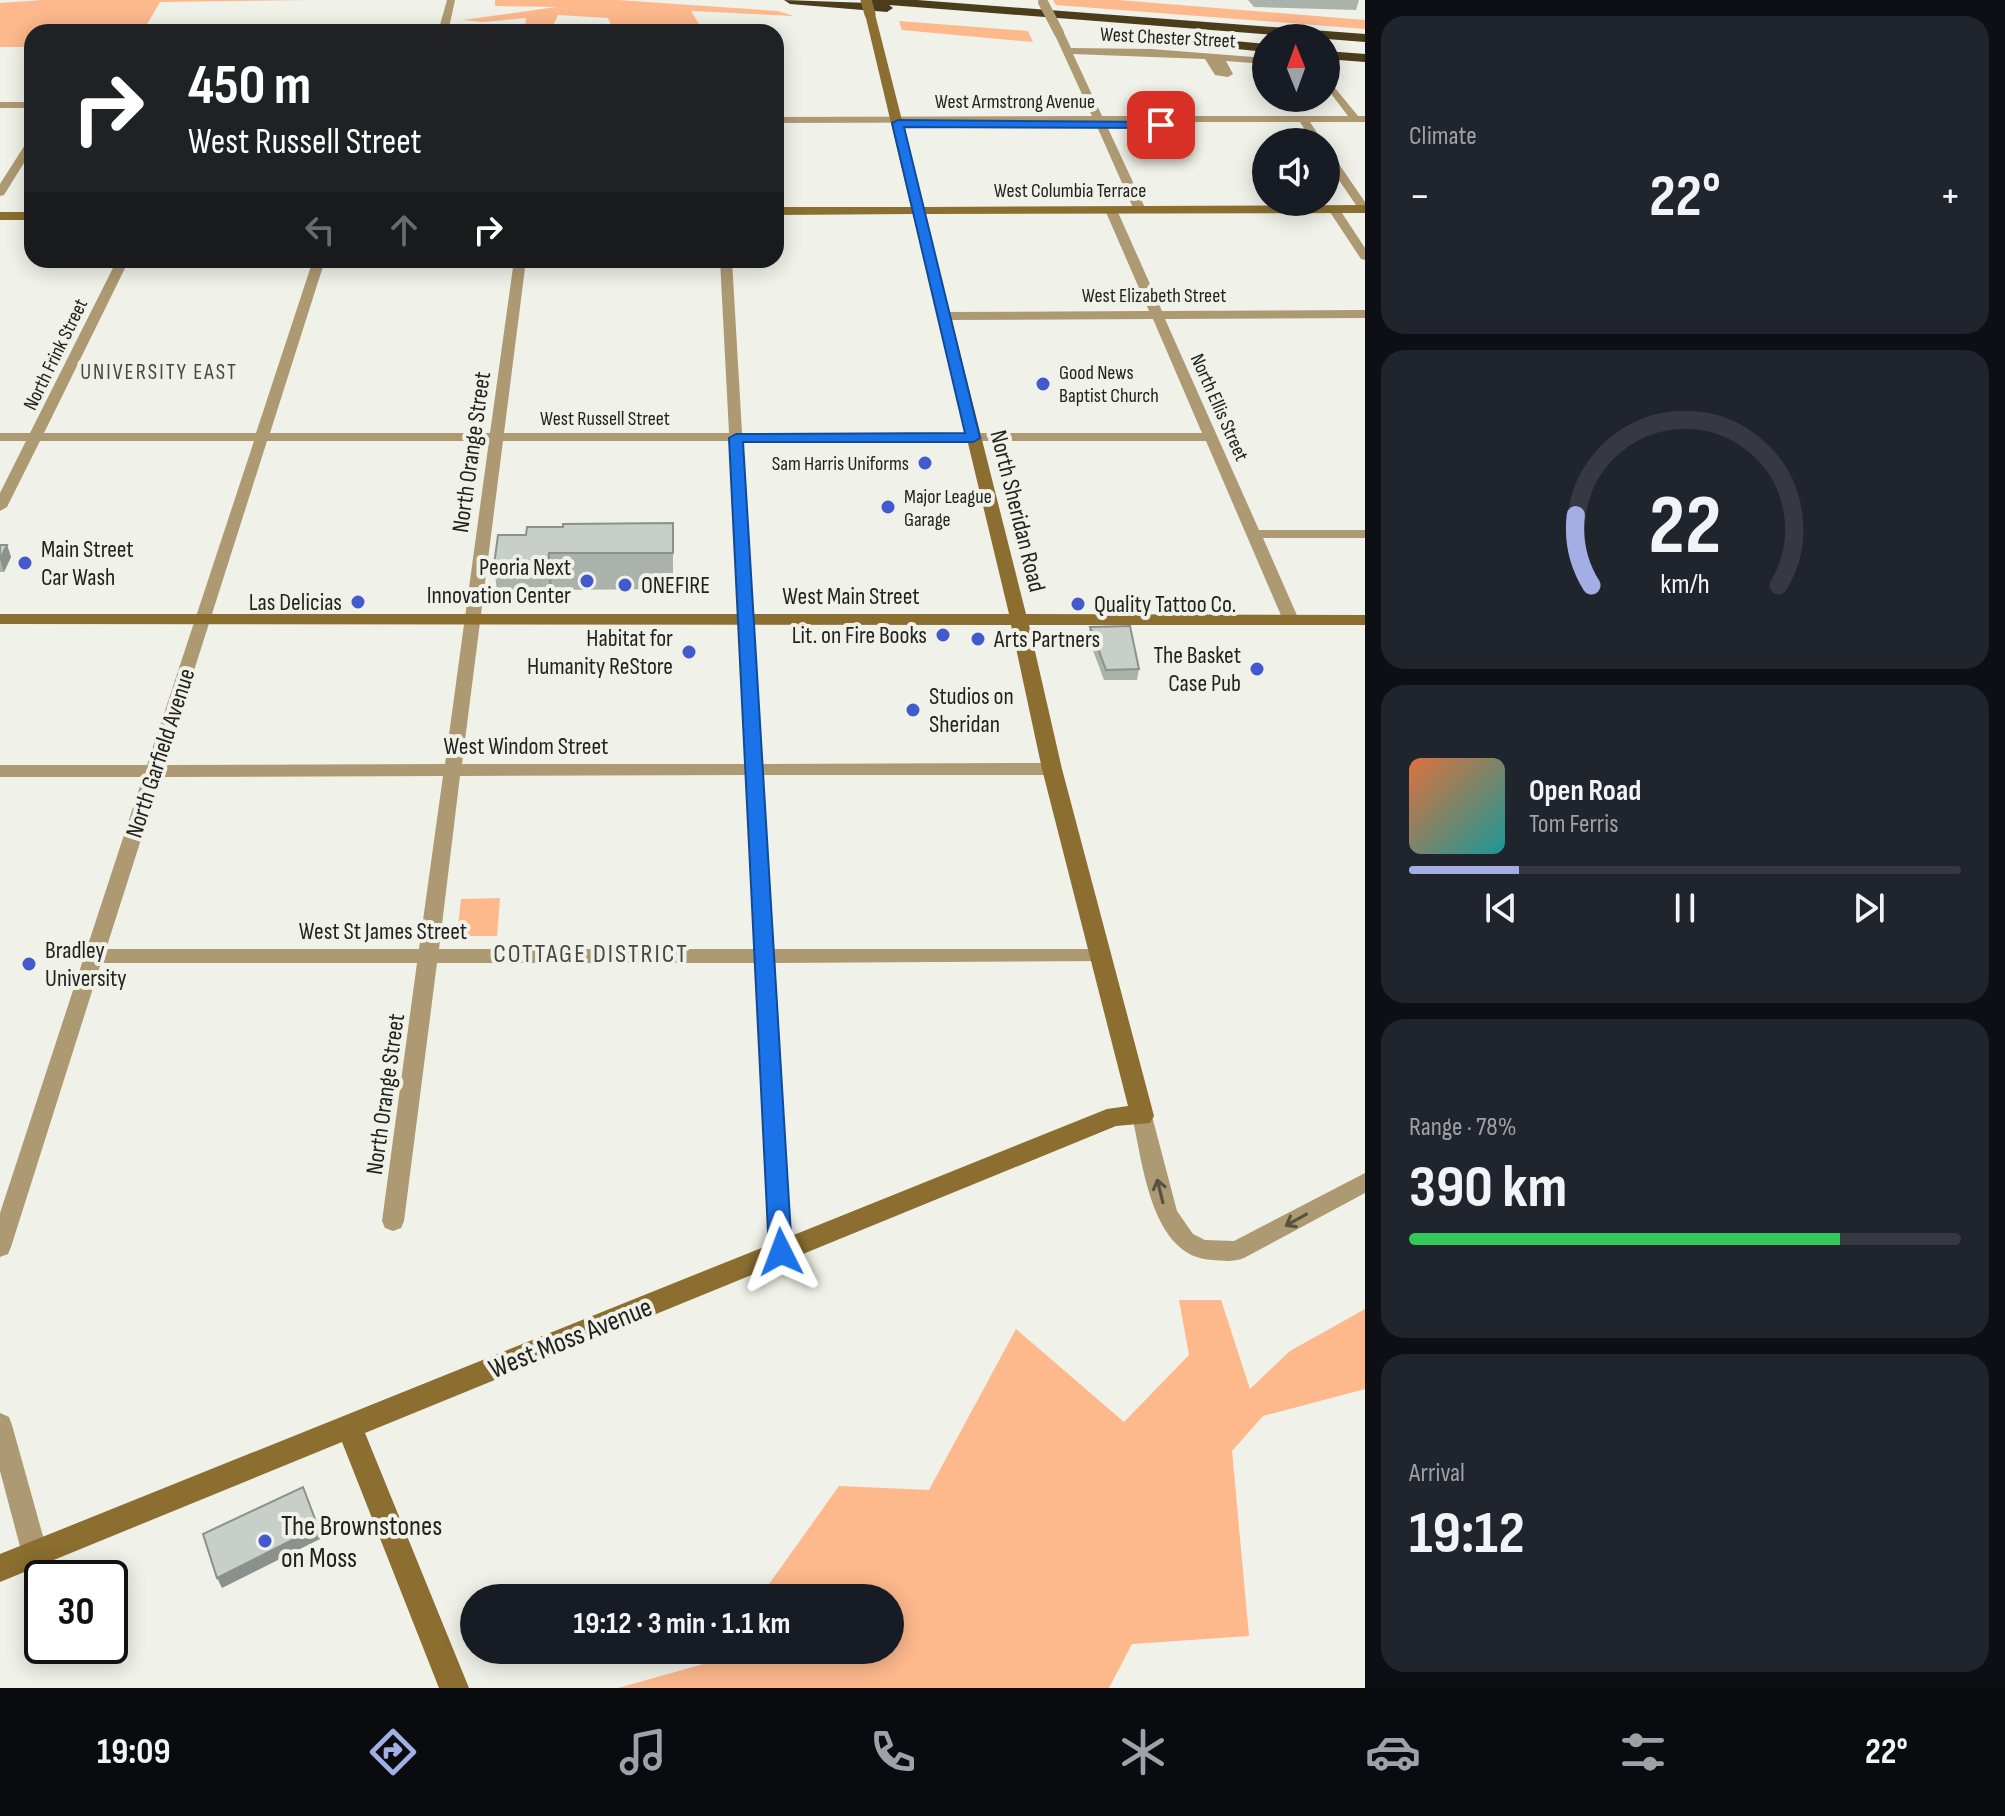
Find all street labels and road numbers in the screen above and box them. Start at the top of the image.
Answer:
street label: West Chester Street [1100,22,1236,54]
street label: West Armstrong Avenue [935,90,1095,114]
street label: West Columbia Terrace [994,179,1146,203]
street label: West Elizabeth Street [1082,284,1226,308]
street label: North Frink Street [19,295,93,414]
street label: North Ellis Street [1185,350,1253,465]
street label: North Orange Street [446,370,497,534]
street label: West Russell Street [540,407,670,431]
street label: North Sheridan Road [983,427,1052,595]
street label: West Main Street [782,582,920,611]
street label: North Garfield Avenue [119,665,201,841]
street label: West Windom Street [444,732,608,761]
street label: West St James Street [299,917,467,946]
street label: North Orange Street [360,1012,411,1176]
street label: West Moss Avenue [484,1291,657,1386]

